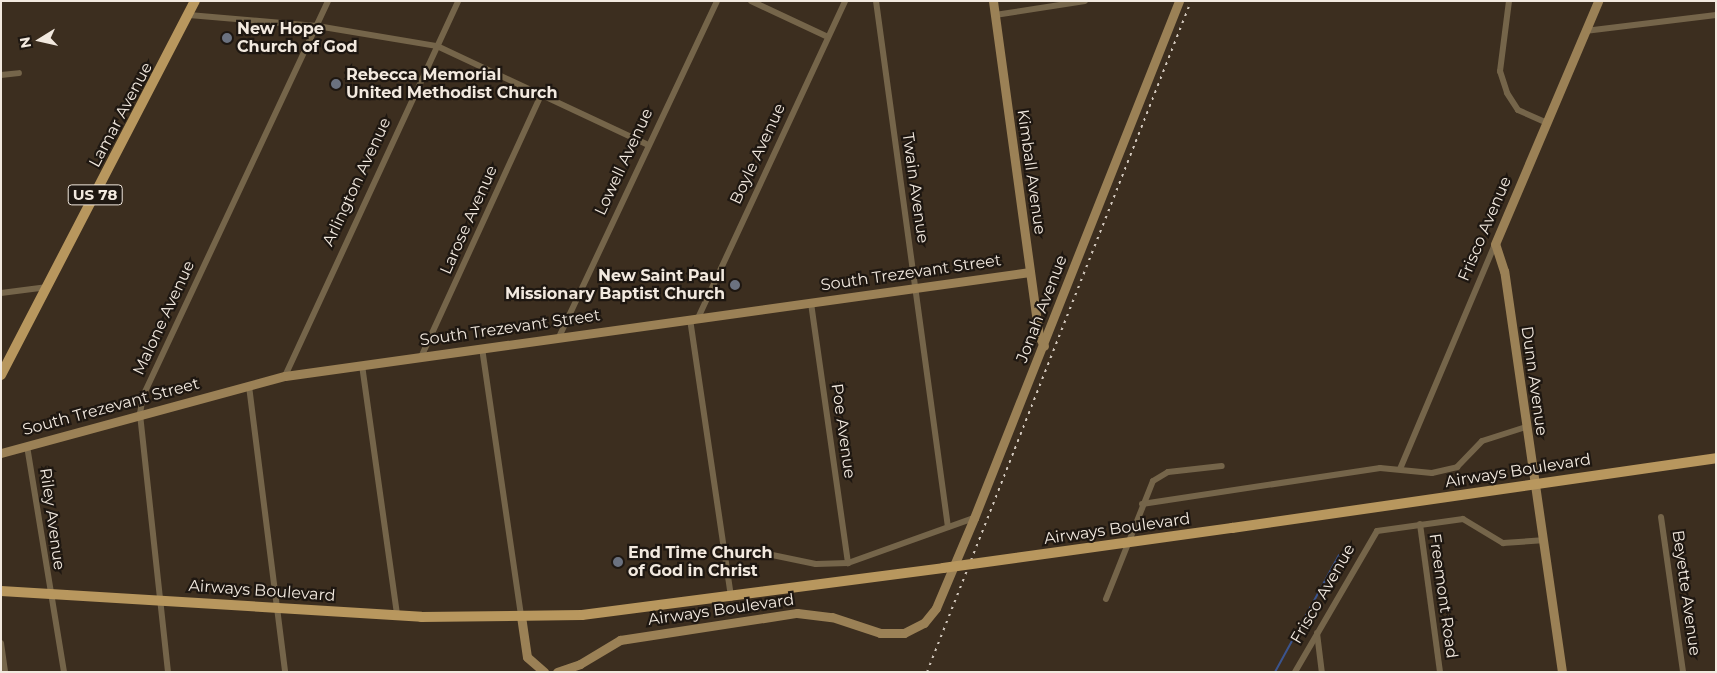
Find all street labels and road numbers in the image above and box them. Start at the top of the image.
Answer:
street label: Lamar Avenue [85,59,157,171]
street label: Boyle Avenue [726,101,790,207]
street label: Lowell Avenue [591,105,657,219]
street label: Kimball Avenue [1013,108,1049,236]
street label: Arlington Avenue [319,115,395,249]
street label: Twain Avenue [898,131,932,245]
street label: Larose Avenue [436,163,502,277]
street label: Frisco Avenue [1454,174,1516,284]
road number: US 78 [68,182,122,208]
street label: South Trezevant Street [819,251,1003,295]
street label: Jonah Avenue [1013,252,1071,366]
street label: Malone Avenue [129,258,199,378]
street label: South Trezevant Street [418,306,602,350]
street label: Dunn Avenue [1517,325,1551,437]
street label: South Trezevant Street [21,374,201,440]
street label: Poe Avenue [827,382,859,480]
street label: Airways Boulevard [1444,450,1592,492]
street label: Riley Avenue [35,467,69,571]
street label: Airways Boulevard [1043,509,1191,549]
street label: Beyette Avenue [1668,529,1704,657]
street label: Freemont Road [1425,532,1461,660]
street label: Frisco Avenue [1287,541,1359,647]
street label: Airways Boulevard [188,576,336,606]
street label: Airways Boulevard [647,590,795,630]

